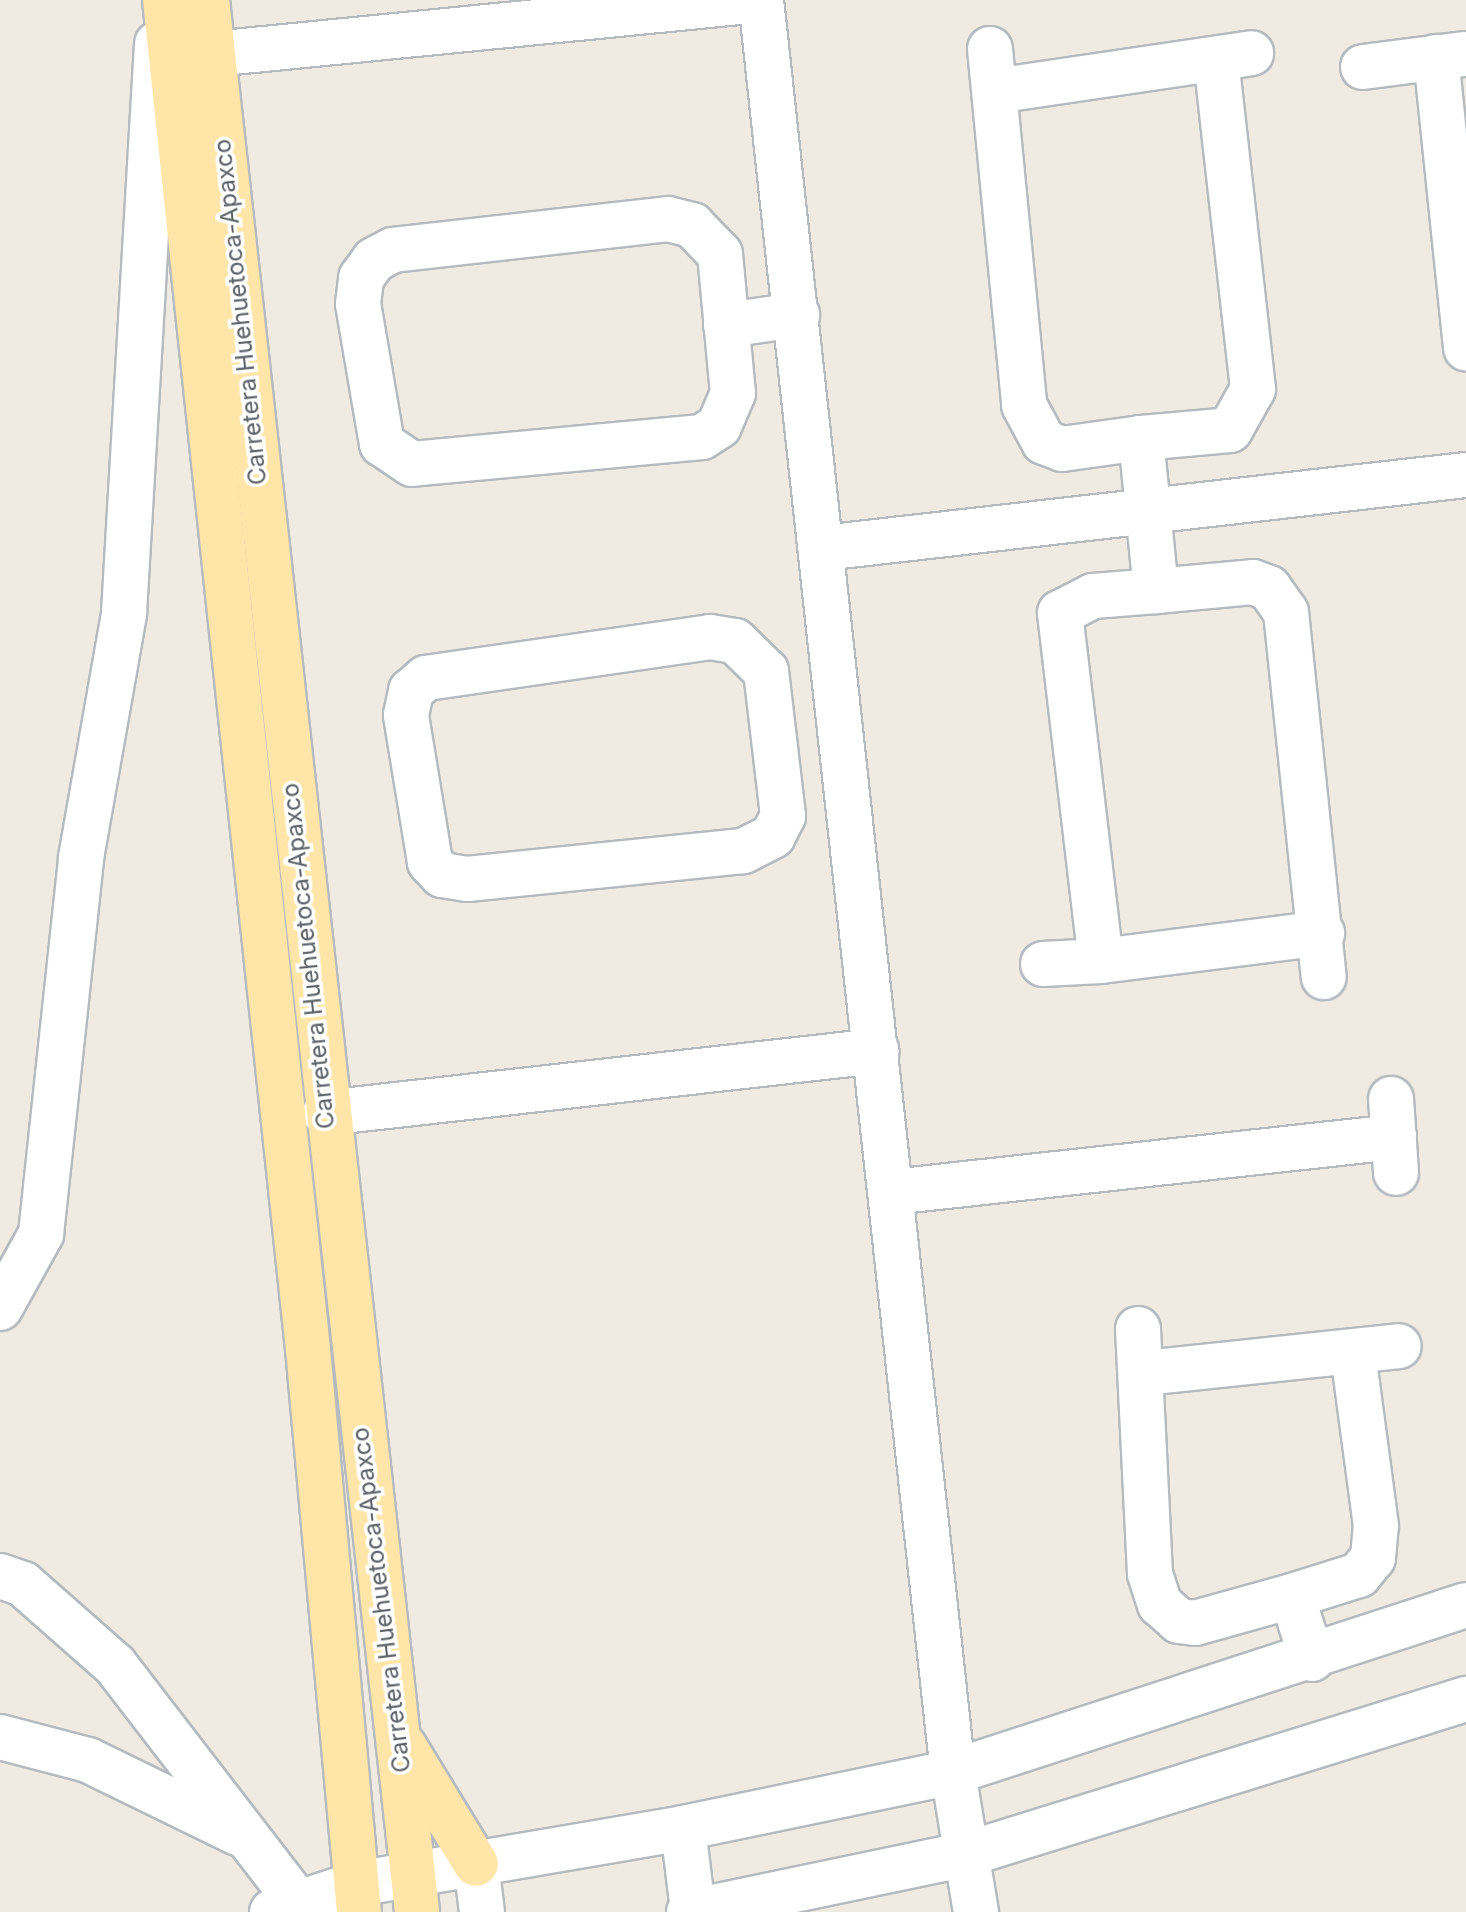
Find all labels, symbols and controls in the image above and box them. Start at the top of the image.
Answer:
street label: Carretera Huehuetoca-Apaxco [208,138,272,486]
street label: Carretera Huehuetoca-Apaxco [276,782,340,1130]
street label: Carretera Huehuetoca-Apaxco [346,1426,416,1774]

